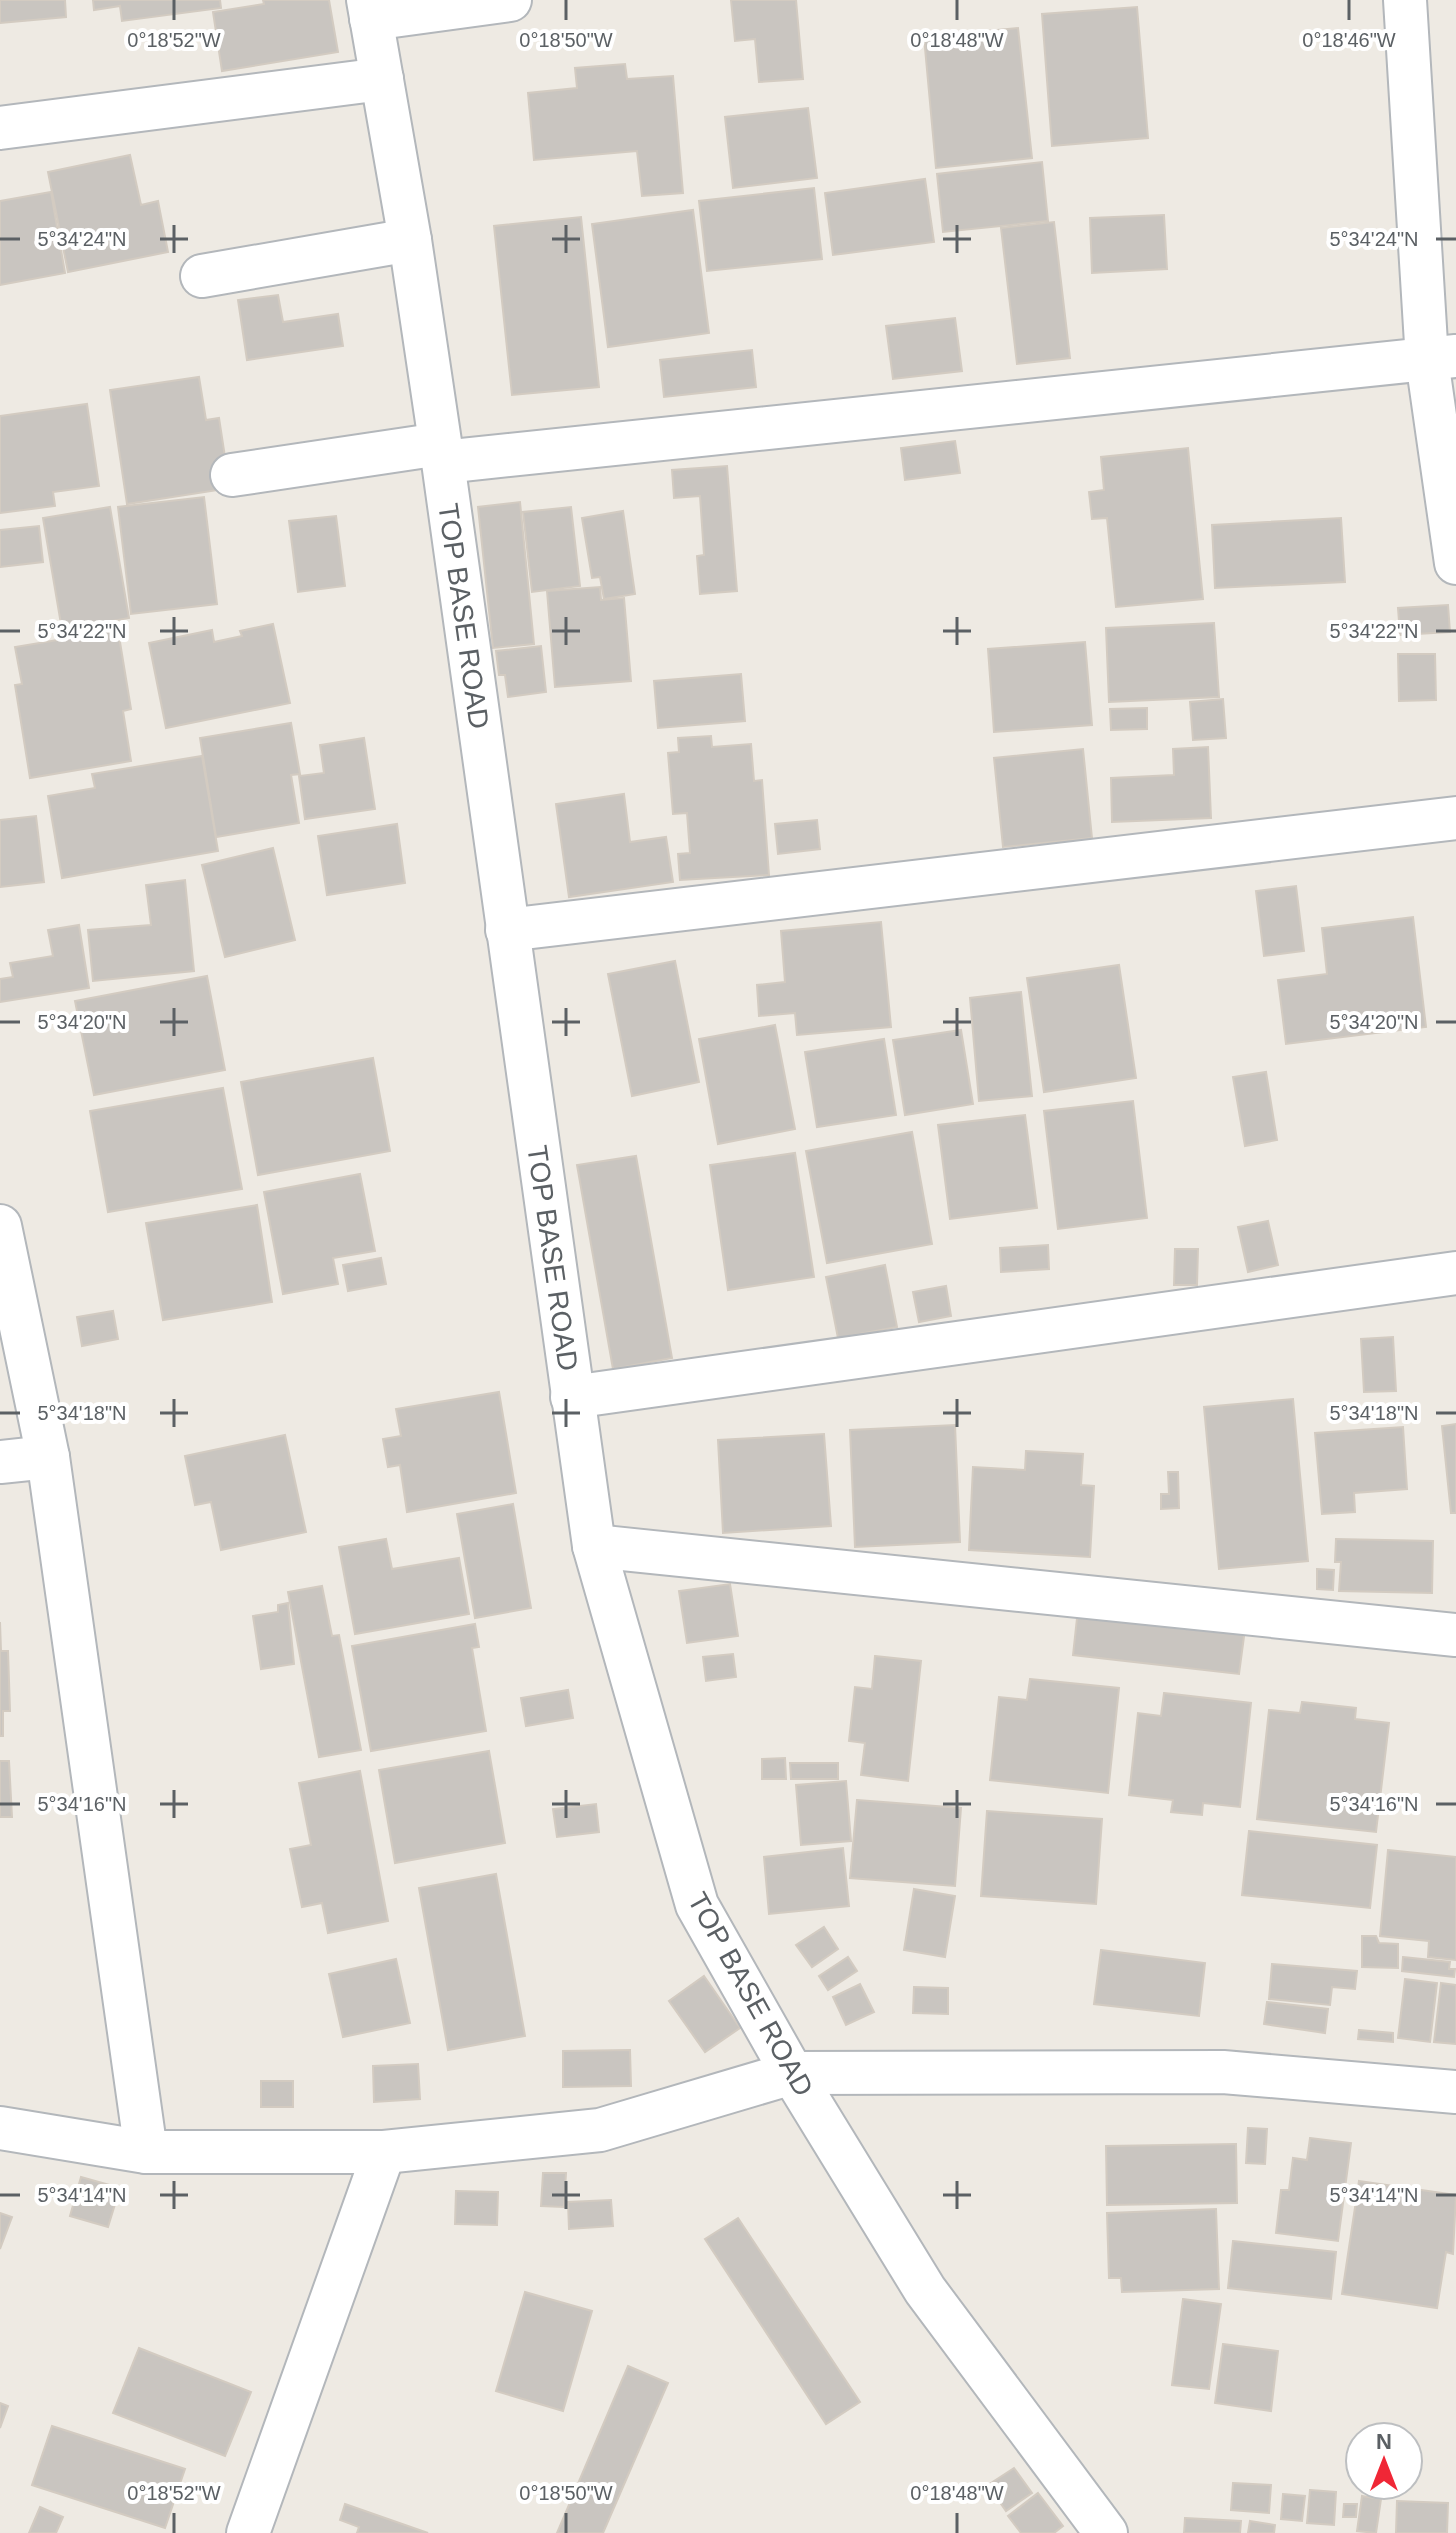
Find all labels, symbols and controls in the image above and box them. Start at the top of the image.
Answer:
text: 0°18'52"W [127,29,221,51]
text: 0°18'50"W [519,29,613,51]
text: 0°18'48"W [910,29,1004,51]
text: 0°18'46"W [1302,29,1396,51]
text: 5°34'24"N [38,228,126,250]
text: 5°34'24"N [1330,228,1418,250]
street label: TOP BASE ROAD [432,501,495,731]
text: 5°34'22"N [38,620,126,642]
text: 5°34'22"N [1330,620,1418,642]
text: 5°34'20"N [38,1011,126,1033]
text: 5°34'20"N [1330,1011,1418,1033]
street label: TOP BASE ROAD [521,1143,584,1373]
text: 5°34'18"N [38,1402,126,1424]
text: 5°34'18"N [1330,1402,1418,1424]
text: 5°34'16"N [38,1793,126,1815]
text: 5°34'16"N [1330,1793,1418,1815]
street label: TOP BASE ROAD [682,1887,819,2101]
text: 5°34'14"N [38,2184,126,2206]
text: 5°34'14"N [1330,2184,1418,2206]
north arrow [1344,2421,1424,2501]
text: N [1376,2429,1392,2454]
text: 0°18'52"W [127,2482,221,2504]
text: 0°18'50"W [519,2482,613,2504]
text: 0°18'48"W [910,2482,1004,2504]

